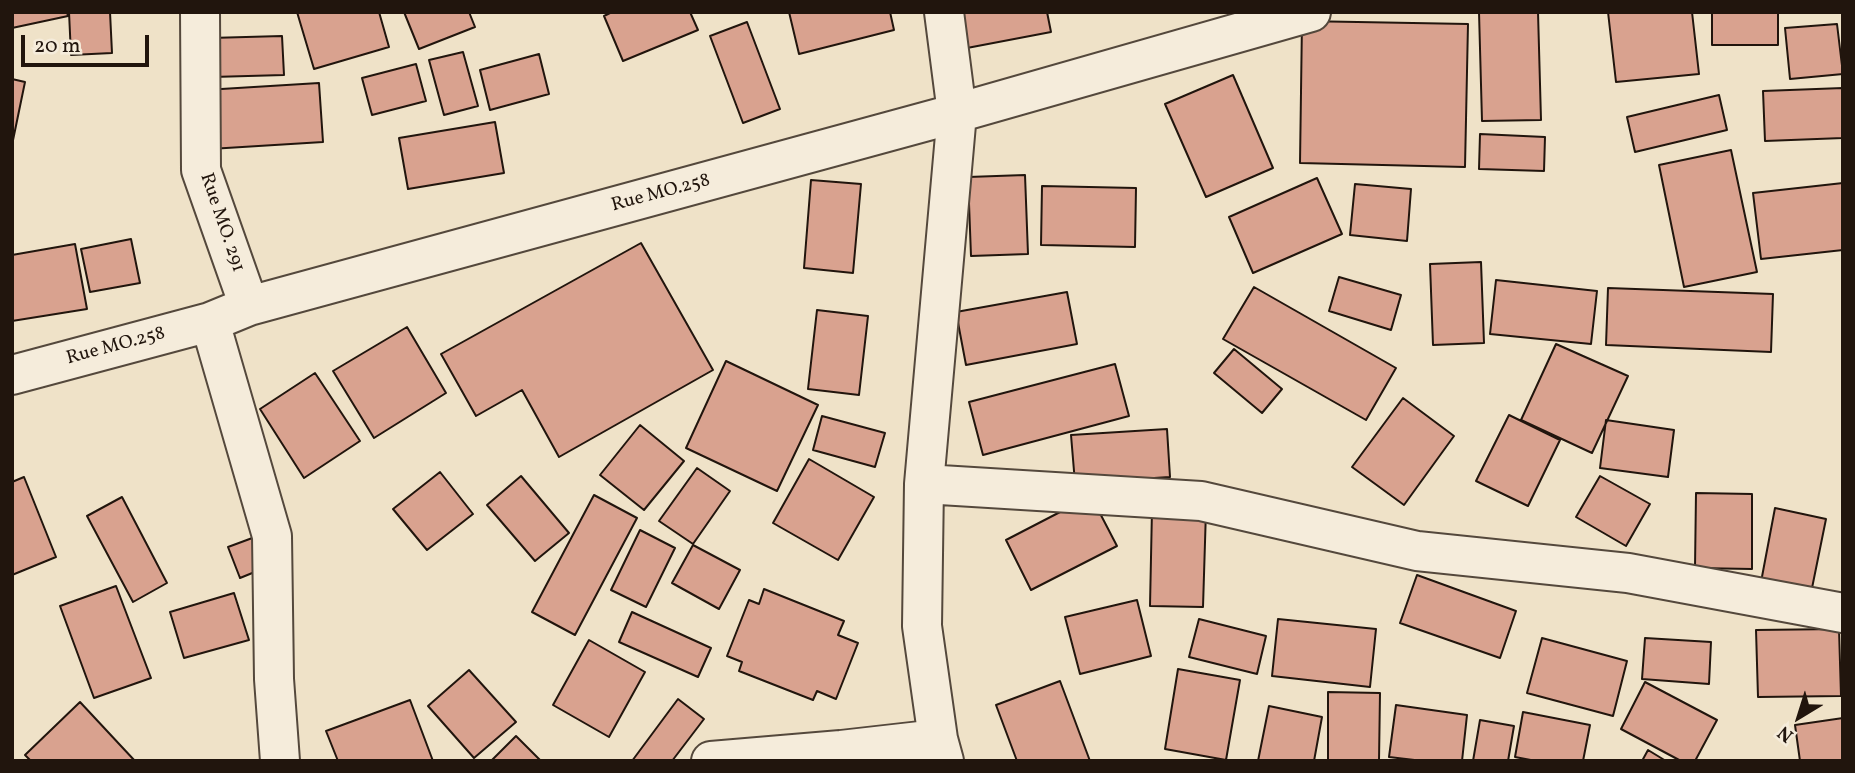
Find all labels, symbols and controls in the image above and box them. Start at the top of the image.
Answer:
scale bar [24,21,152,65]
text: 20 m [34,32,80,61]
street label: Rue MO. 291 [193,170,249,276]
street label: Rue MO.258 [609,170,713,218]
street label: Rue MO.258 [64,323,168,371]
north arrow [1764,682,1834,752]
text: N [1773,719,1800,748]

